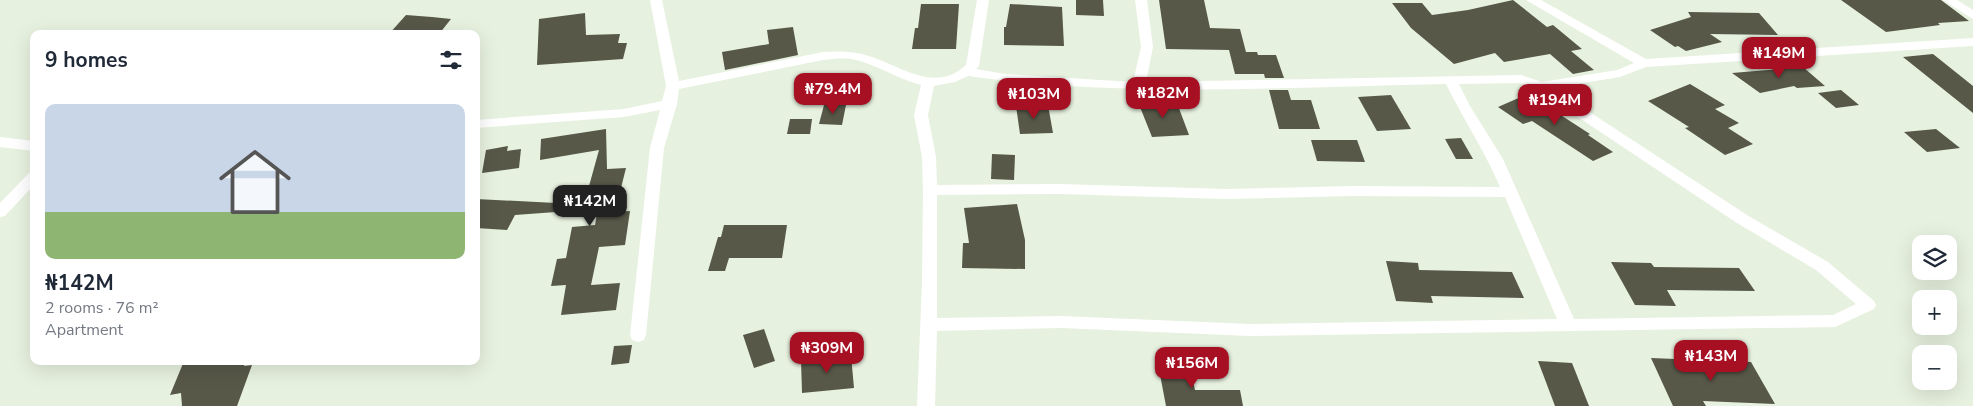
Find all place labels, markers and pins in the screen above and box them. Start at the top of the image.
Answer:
pin: ₦149M [1744,36,1814,79]
pin: ₦79.4M [792,72,874,115]
pin: ₦182M [1128,76,1198,119]
pin: ₦103M [999,78,1069,120]
pin: ₦194M [1520,84,1590,126]
pin: ₦142M [555,184,625,227]
pin: ₦309M [792,332,862,374]
pin: ₦143M [1676,340,1746,382]
pin: ₦156M [1157,346,1227,389]

